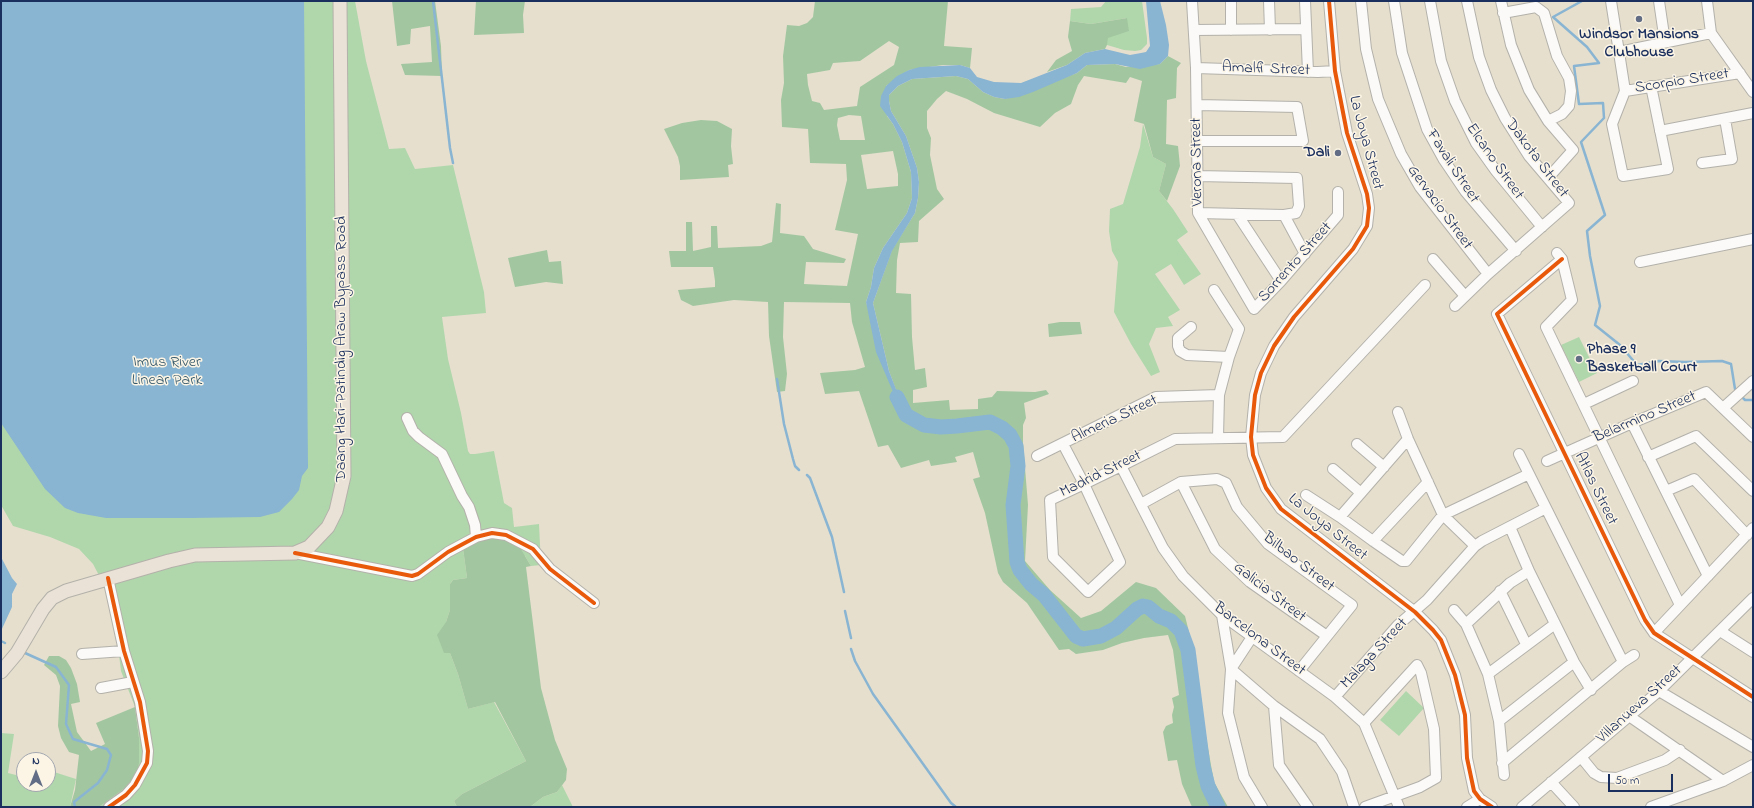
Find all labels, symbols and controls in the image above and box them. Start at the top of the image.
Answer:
marker: Windsor Mansions Clubhouse [1634,14,1644,24]
place label: Windsor Mansions Clubhouse [1579,25,1699,63]
street label: Amalfi Street [1222,59,1310,81]
street label: Scorpio Street [1634,65,1730,99]
street label: La Joya Street [1343,94,1387,192]
street label: Dakota Street [1500,116,1572,202]
street label: Verona Street [1188,117,1208,207]
street label: Elcano Street [1461,120,1527,204]
street label: Favali Street [1421,127,1483,207]
place label: Dali [1304,143,1330,163]
marker: Dali [1333,148,1343,158]
street label: Gervacio Street [1402,162,1476,254]
street label: Daang Hari-Patindig Araw Bypass Road [332,216,352,482]
street label: Sorrento Street [1255,219,1337,307]
place label: Phase 9 Basketball Court [1587,340,1697,378]
park label: Imus River Linear Park [132,353,202,391]
marker: Phase 9 Basketball Court [1574,354,1584,364]
street label: Belarmino Street [1591,388,1699,448]
street label: Almeria Street [1069,392,1161,448]
street label: Madrid Street [1057,447,1145,503]
street label: Atlas Street [1569,449,1621,529]
street label: La Joya Street [1283,490,1371,566]
street label: Bilbao Street [1258,529,1338,597]
street label: Galicia Street [1229,559,1309,627]
street label: Barcelona Street [1209,599,1309,681]
street label: Malaga Street [1337,615,1413,693]
street label: Villanueva Street [1593,662,1687,748]
north arrow [16,752,56,792]
text: N [32,753,40,769]
scale bar [1610,766,1675,792]
text: 50 m [1615,772,1639,790]

